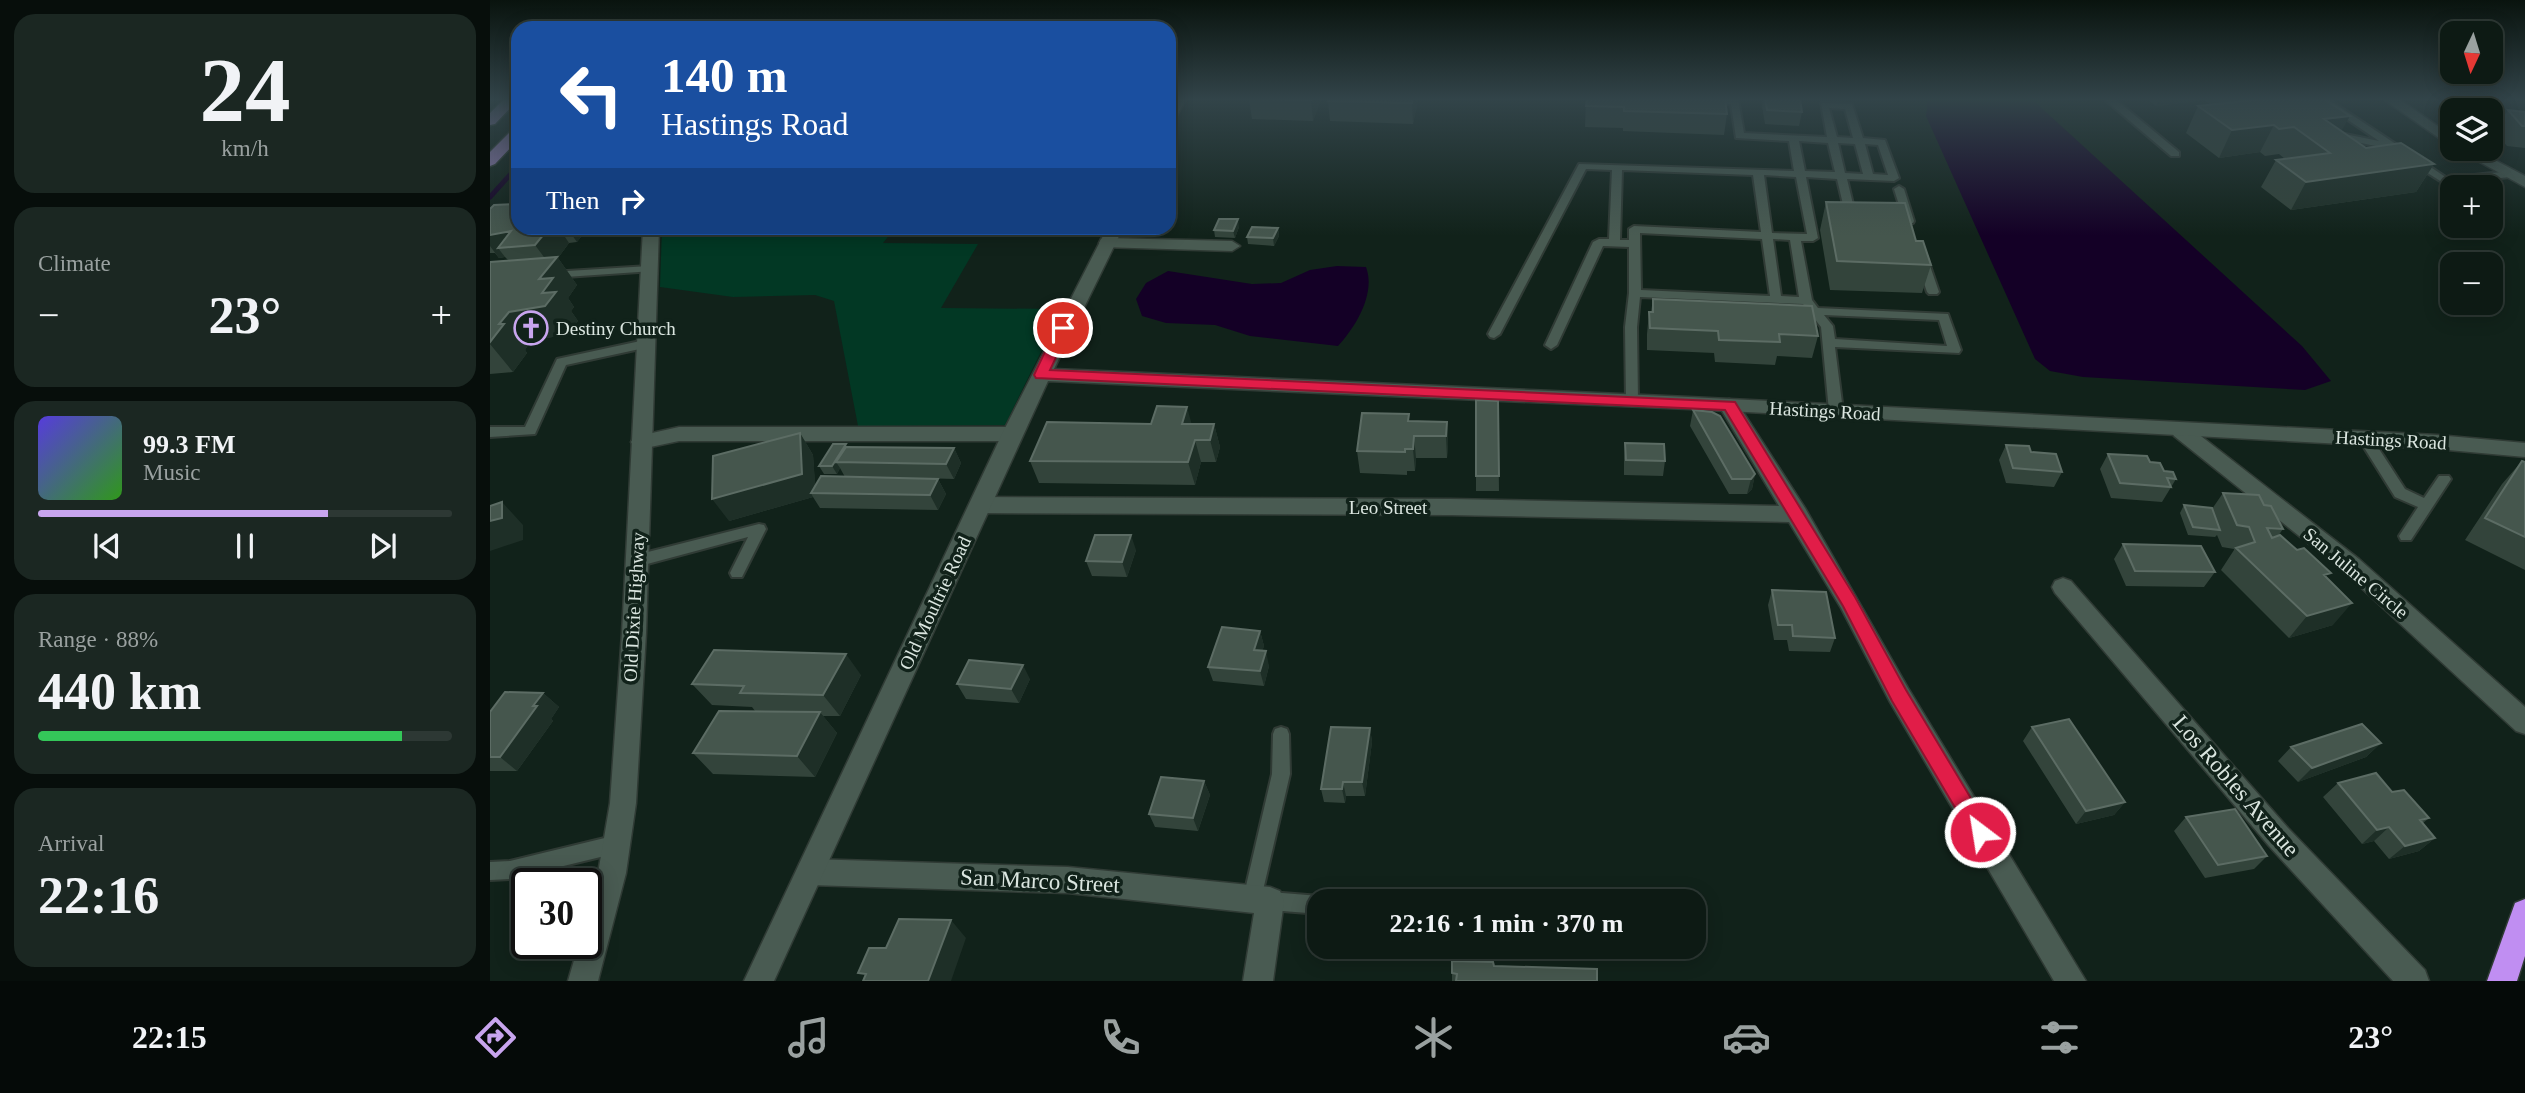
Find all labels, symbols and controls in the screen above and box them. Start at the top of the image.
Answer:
north arrow [2440,21,2502,84]
map controls [2440,21,2503,315]
text: 24 [200,40,291,141]
text: 140 m [661,48,788,103]
icon: left [546,49,637,140]
button: layers [2440,98,2503,161]
text: Hastings Road [661,106,849,142]
text: km/h [221,136,269,161]
button: + [2440,175,2503,238]
icon: right [613,182,651,220]
text: Then [546,186,599,215]
text: Climate [38,251,111,276]
button: − [2440,252,2503,315]
text: 23° [209,287,281,344]
text: − [38,294,59,336]
text: + [431,294,452,336]
pin [1033,298,1093,358]
church icon: Destiny Church [512,309,550,347]
icon: arrive [1044,309,1082,347]
place label: Destiny Church [556,318,676,339]
street label: Hastings Road [1769,398,1882,424]
street label: Hastings Road [2335,427,2448,453]
text: 99.3 FM [143,430,235,459]
text: Music [143,460,201,485]
street label: Leo Street [1349,497,1428,518]
street label: San Juline Circle [2300,523,2412,623]
icon: previous [88,527,126,565]
icon: pause [226,527,264,565]
icon: next [364,527,402,565]
street label: Old Dixie Highway [620,531,648,682]
street label: Old Moultrie Road [895,533,975,673]
text: Range · 88% [38,627,158,652]
text: 440 km [38,663,201,720]
street label: Los Robles Avenue [2168,710,2304,862]
position arrow [1943,795,2017,869]
text: Arrival [38,831,104,856]
street label: San Marco Street [960,864,1121,898]
text: 22:16 [38,867,159,924]
speed limit sign: 30 [511,868,602,959]
text: 22:16 · 1 min · 370 m [1390,909,1624,938]
icon: directions [471,1013,520,1062]
icon: music [784,1013,833,1062]
icon: phone [1096,1013,1145,1062]
icon: climate [1409,1013,1458,1062]
icon: car [1722,1013,1771,1062]
icon: filters [2035,1013,2084,1062]
text: 22:15 [132,1019,207,1055]
text: 23° [2348,1019,2393,1055]

